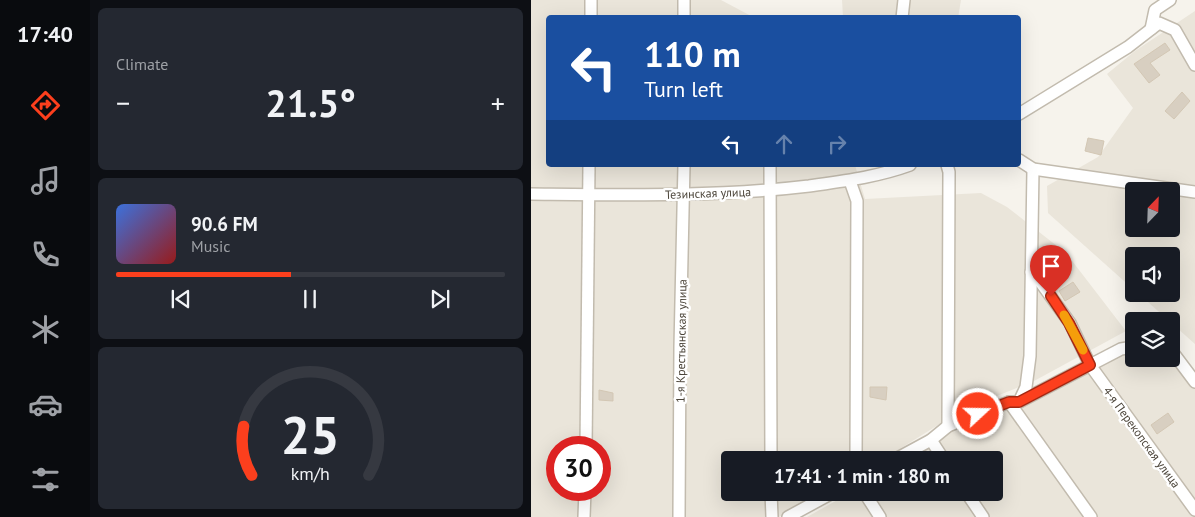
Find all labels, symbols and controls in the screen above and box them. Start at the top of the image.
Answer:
text: 17:40 [17,20,73,48]
text: 110 m [644,31,741,77]
icon: left [561,35,626,100]
text: Climate [116,54,168,74]
text: Turn left [644,75,723,103]
text: 21.5° [265,78,356,127]
text: − [116,84,130,121]
text: + [491,84,505,121]
icon: directions [28,88,63,123]
icon: left [717,130,745,158]
icon: ahead [770,130,798,158]
icon: right [823,130,851,158]
icon: music [28,163,63,198]
north arrow [1125,182,1180,238]
map controls [1125,182,1180,367]
street label: Тезинская улица [665,184,751,202]
text: 90.6 FM [191,212,258,236]
text: Music [191,236,231,256]
icon: phone [28,237,63,272]
pin [1030,245,1072,296]
button: sound [1125,247,1180,302]
icon: arrive [1037,252,1065,280]
street label: 1-я Крестьянская улица [672,279,690,403]
icon: previous [167,285,195,313]
icon: pause [296,285,324,313]
icon: next [426,285,454,313]
icon: climate [28,312,63,347]
button: layers [1125,312,1180,367]
street label: 4-я Перекопская улица [1100,384,1184,491]
icon: car [28,387,63,422]
position arrow [951,387,1003,439]
text: 25 [281,401,340,468]
speed limit sign: 30 [546,436,611,501]
icon: filters [28,462,63,497]
text: km/h [291,462,330,485]
text: 17:41 · 1 min · 180 m [774,464,950,488]

